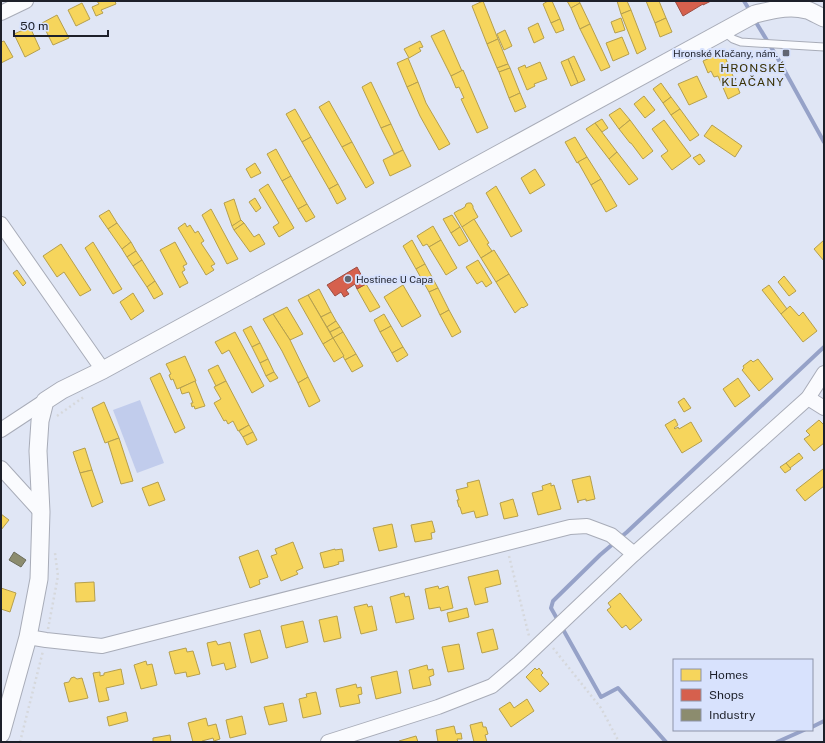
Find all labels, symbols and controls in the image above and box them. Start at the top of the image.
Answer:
scale bar [14,12,108,38]
text: 50 m [20,19,48,33]
place label: Hronské Kľačany, nám. [673,47,778,59]
marker: Hronské Kľačany, nám. [781,48,791,58]
district label: HRONSKÉ KĽAČANY [720,61,786,89]
place label: Hostinec U Capa [356,273,433,285]
marker: Hostinec U Capa [343,274,353,284]
legend [673,659,813,731]
text: Homes [709,668,748,682]
text: Shops [709,688,744,702]
text: Industry [709,708,756,722]

